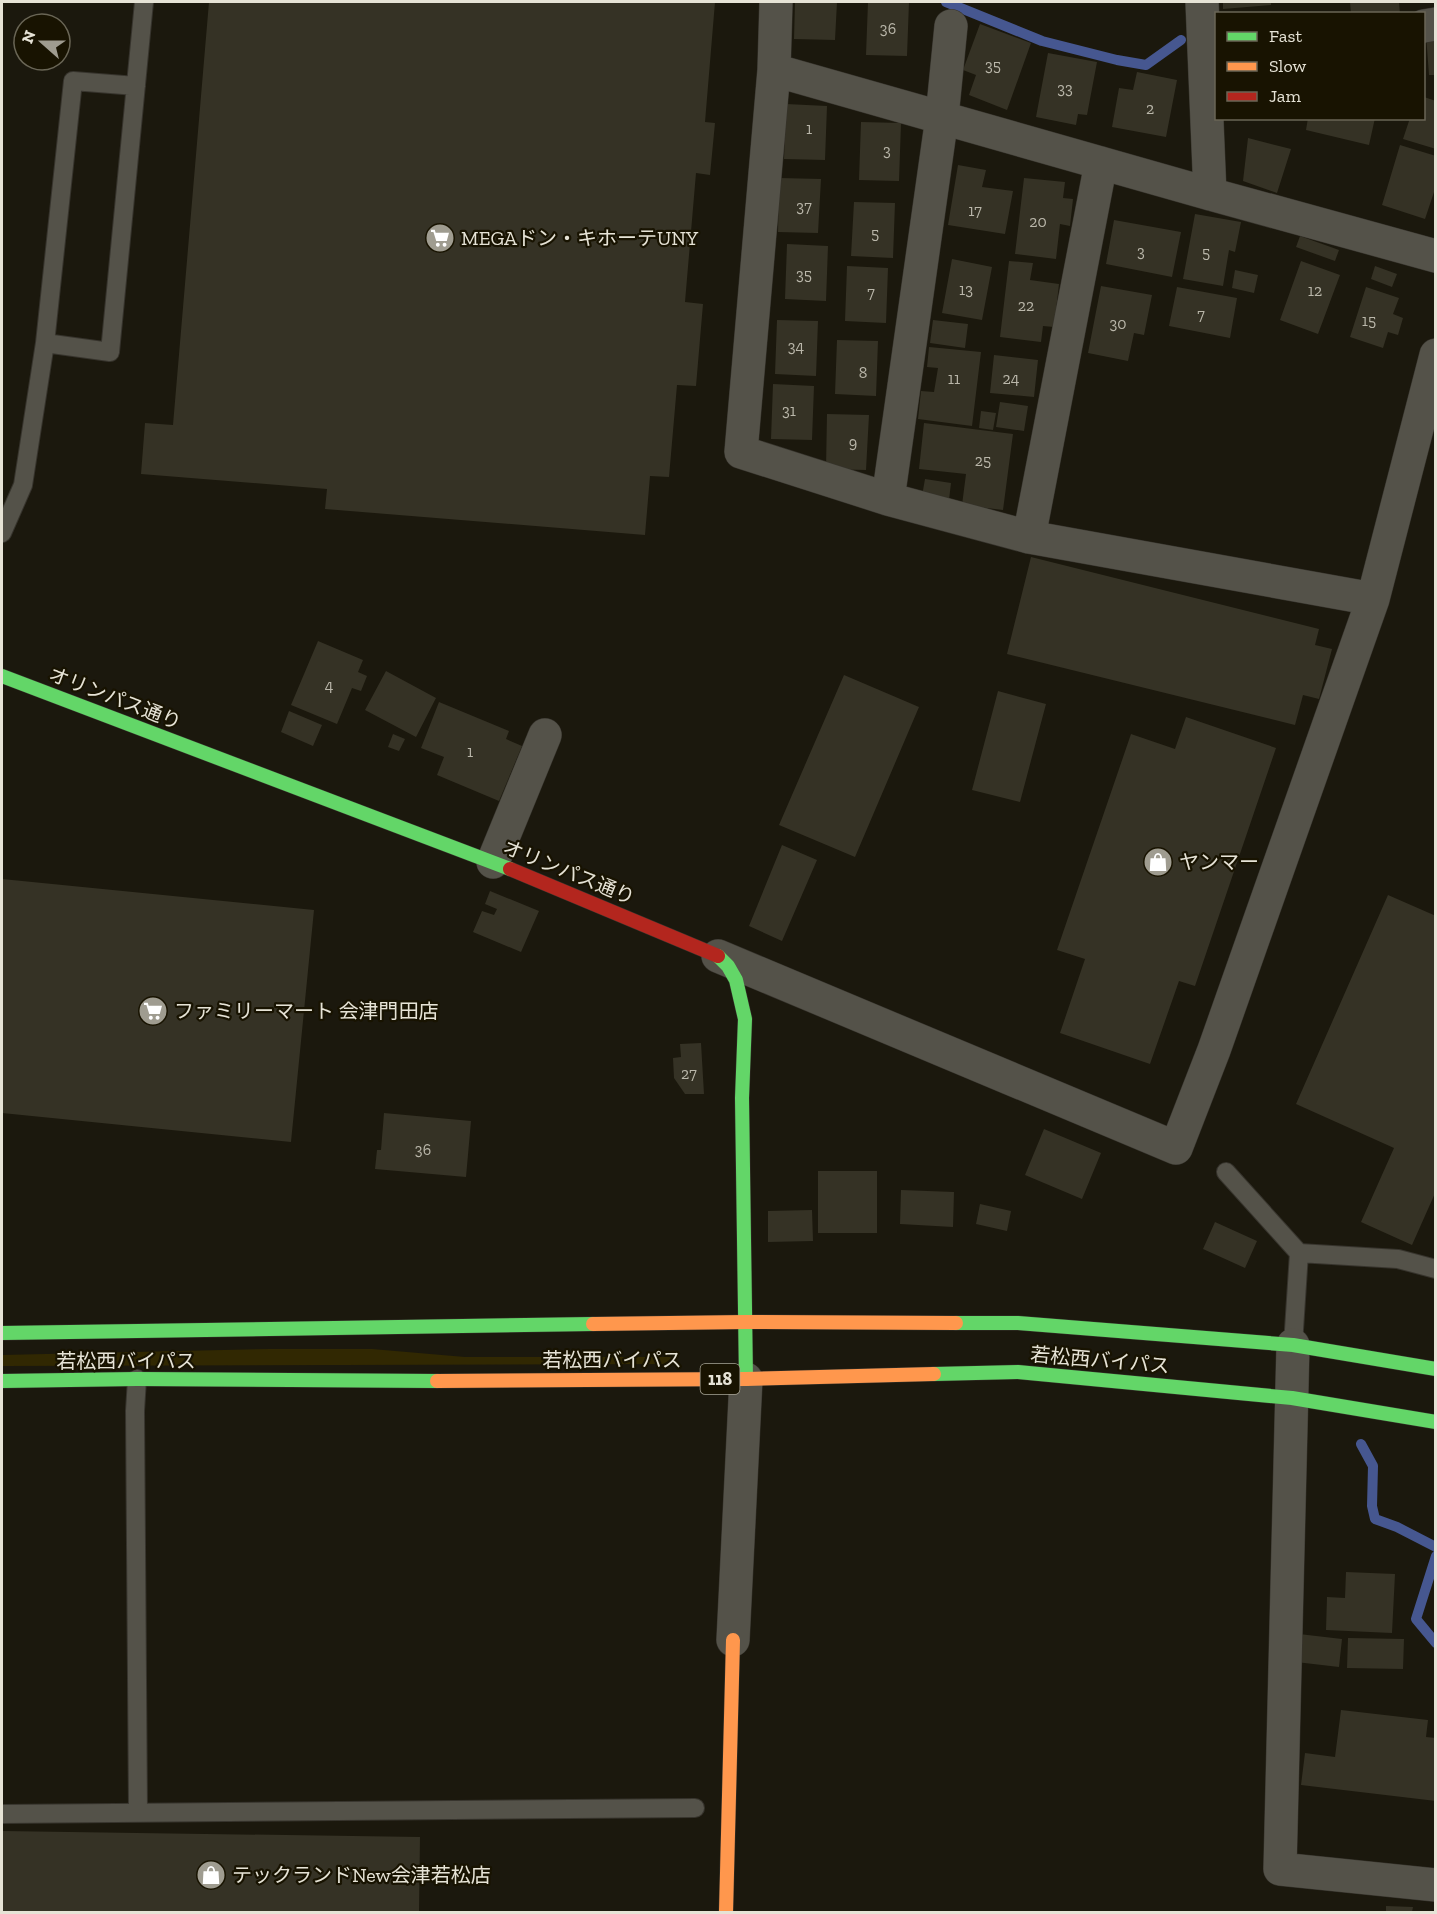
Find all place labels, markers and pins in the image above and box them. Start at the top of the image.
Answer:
supermarket icon: MEGAドン・キホーテUNY [424,222,456,254]
place label: MEGAドン・キホーテUNY [461,226,699,250]
shop icon: ヤンマー [1142,846,1174,878]
place label: ヤンマー [1179,850,1259,874]
supermarket icon: ファミリーマート 会津門田店 [137,995,169,1027]
place label: ファミリーマート 会津門田店 [174,999,439,1023]
shop icon: テックランドNew会津若松店 [195,1859,227,1891]
place label: テックランドNew会津若松店 [232,1863,491,1887]

